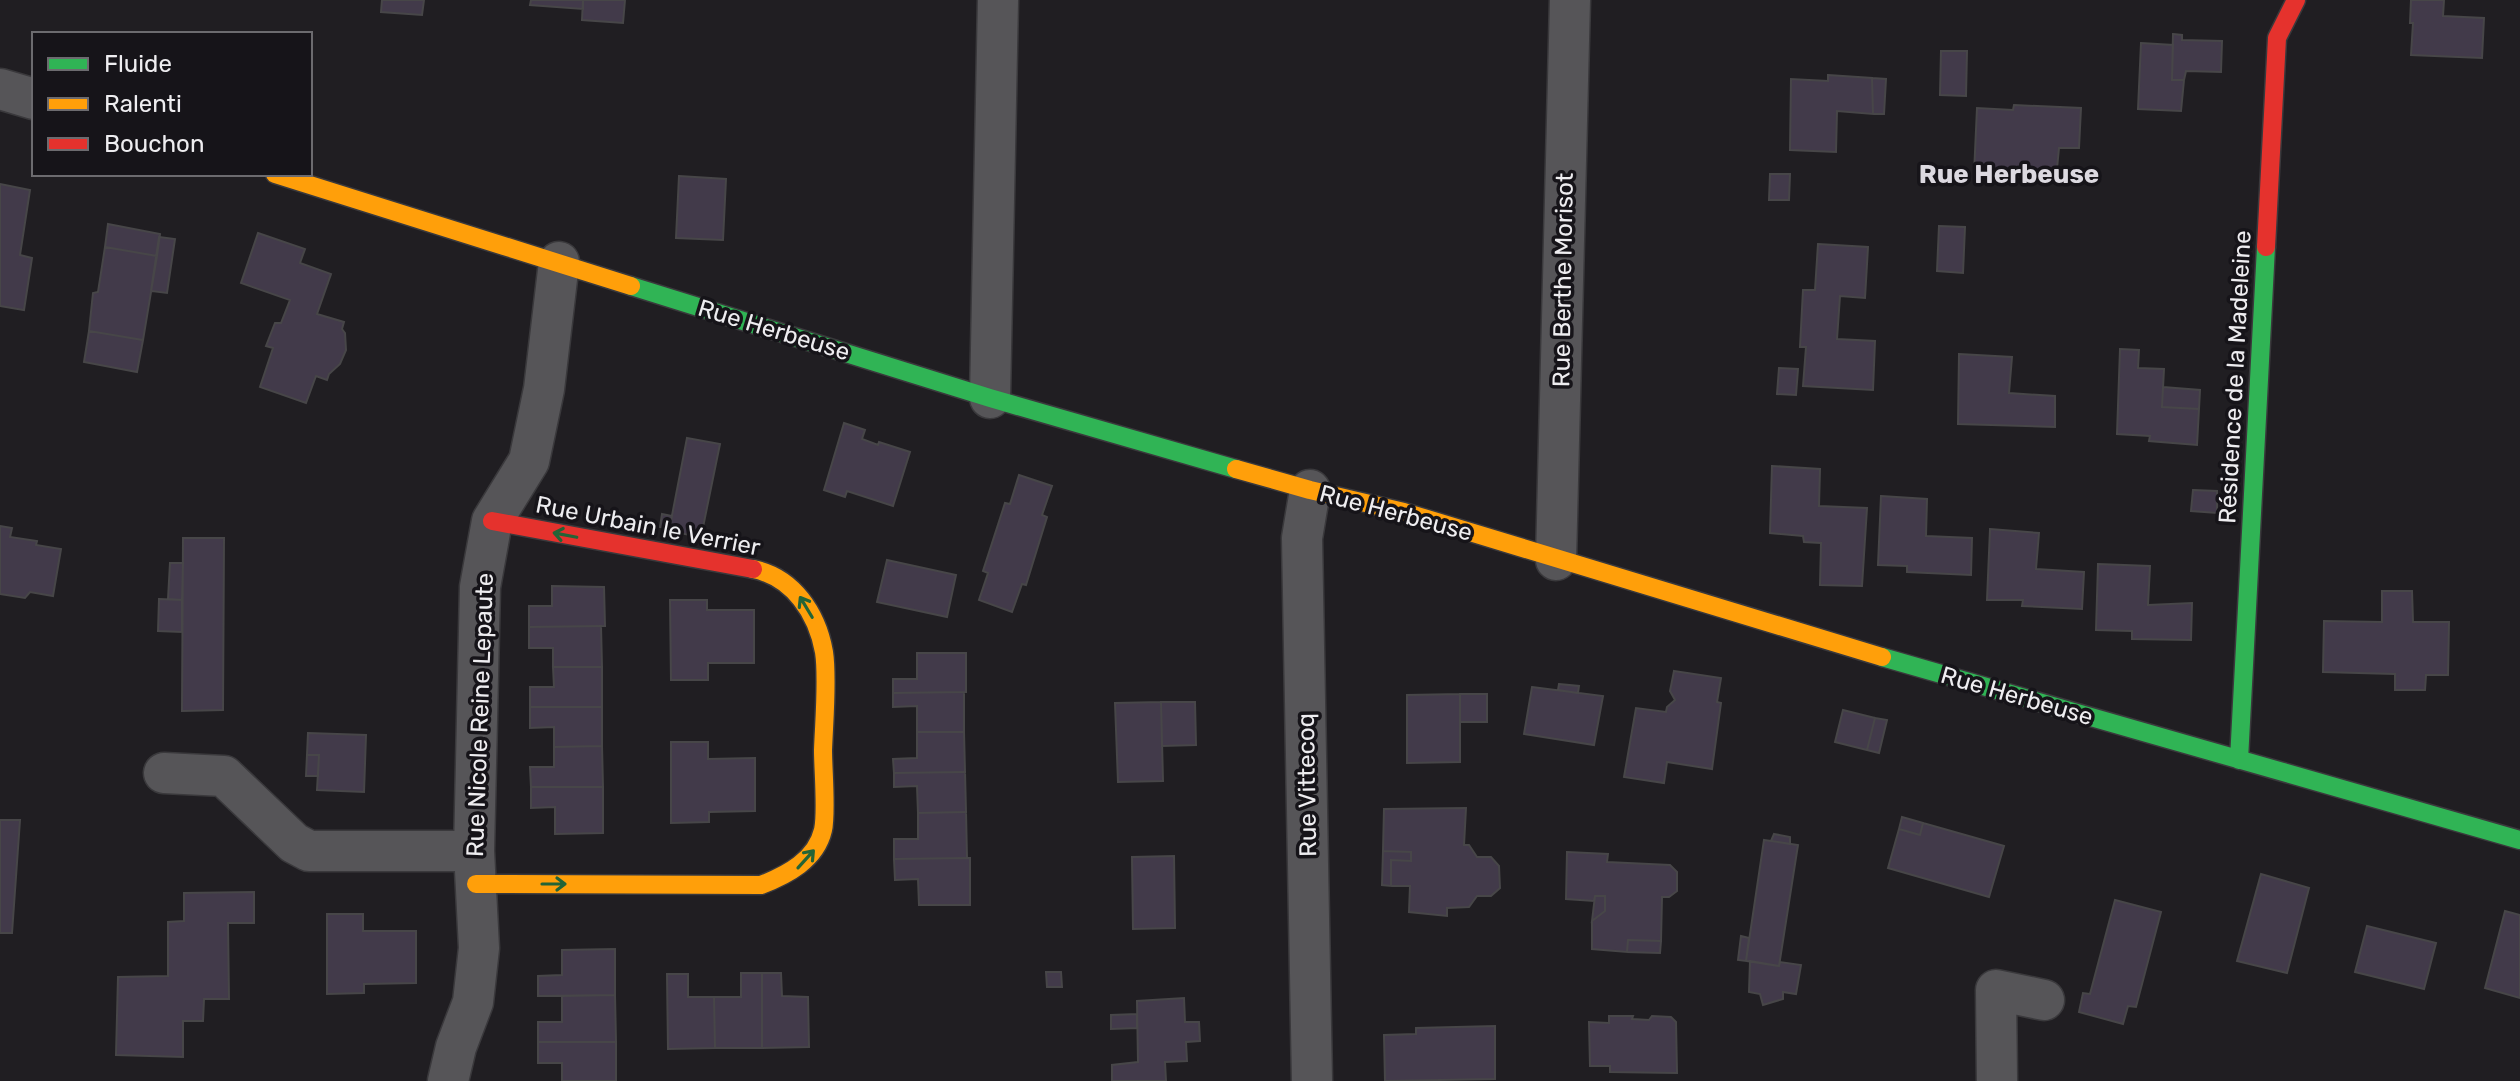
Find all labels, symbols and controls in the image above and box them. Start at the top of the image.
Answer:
legend [32,32,312,176]
text: Fluide [104,50,172,78]
text: Ralenti [104,90,182,118]
text: Bouchon [104,130,204,158]
district label: Rue Herbeuse [1919,159,2099,190]
street label: Rue Berthe Morisot [1547,173,1579,387]
street label: Résidence de la Madeleine [2213,230,2257,524]
street label: Rue Herbeuse [695,294,853,366]
street label: Rue Herbeuse [1317,479,1475,547]
street label: Rue Urbain le Verrier [533,490,763,562]
one-way arrow [553,526,578,541]
street label: Rue Nicole Reine Lepaute [461,572,499,858]
one-way arrow [798,596,814,619]
street label: Rue Herbeuse [1938,661,2096,731]
street label: Rue Vittecoq [1292,713,1322,857]
one-way arrow [797,849,815,869]
one-way arrow [540,876,567,892]

